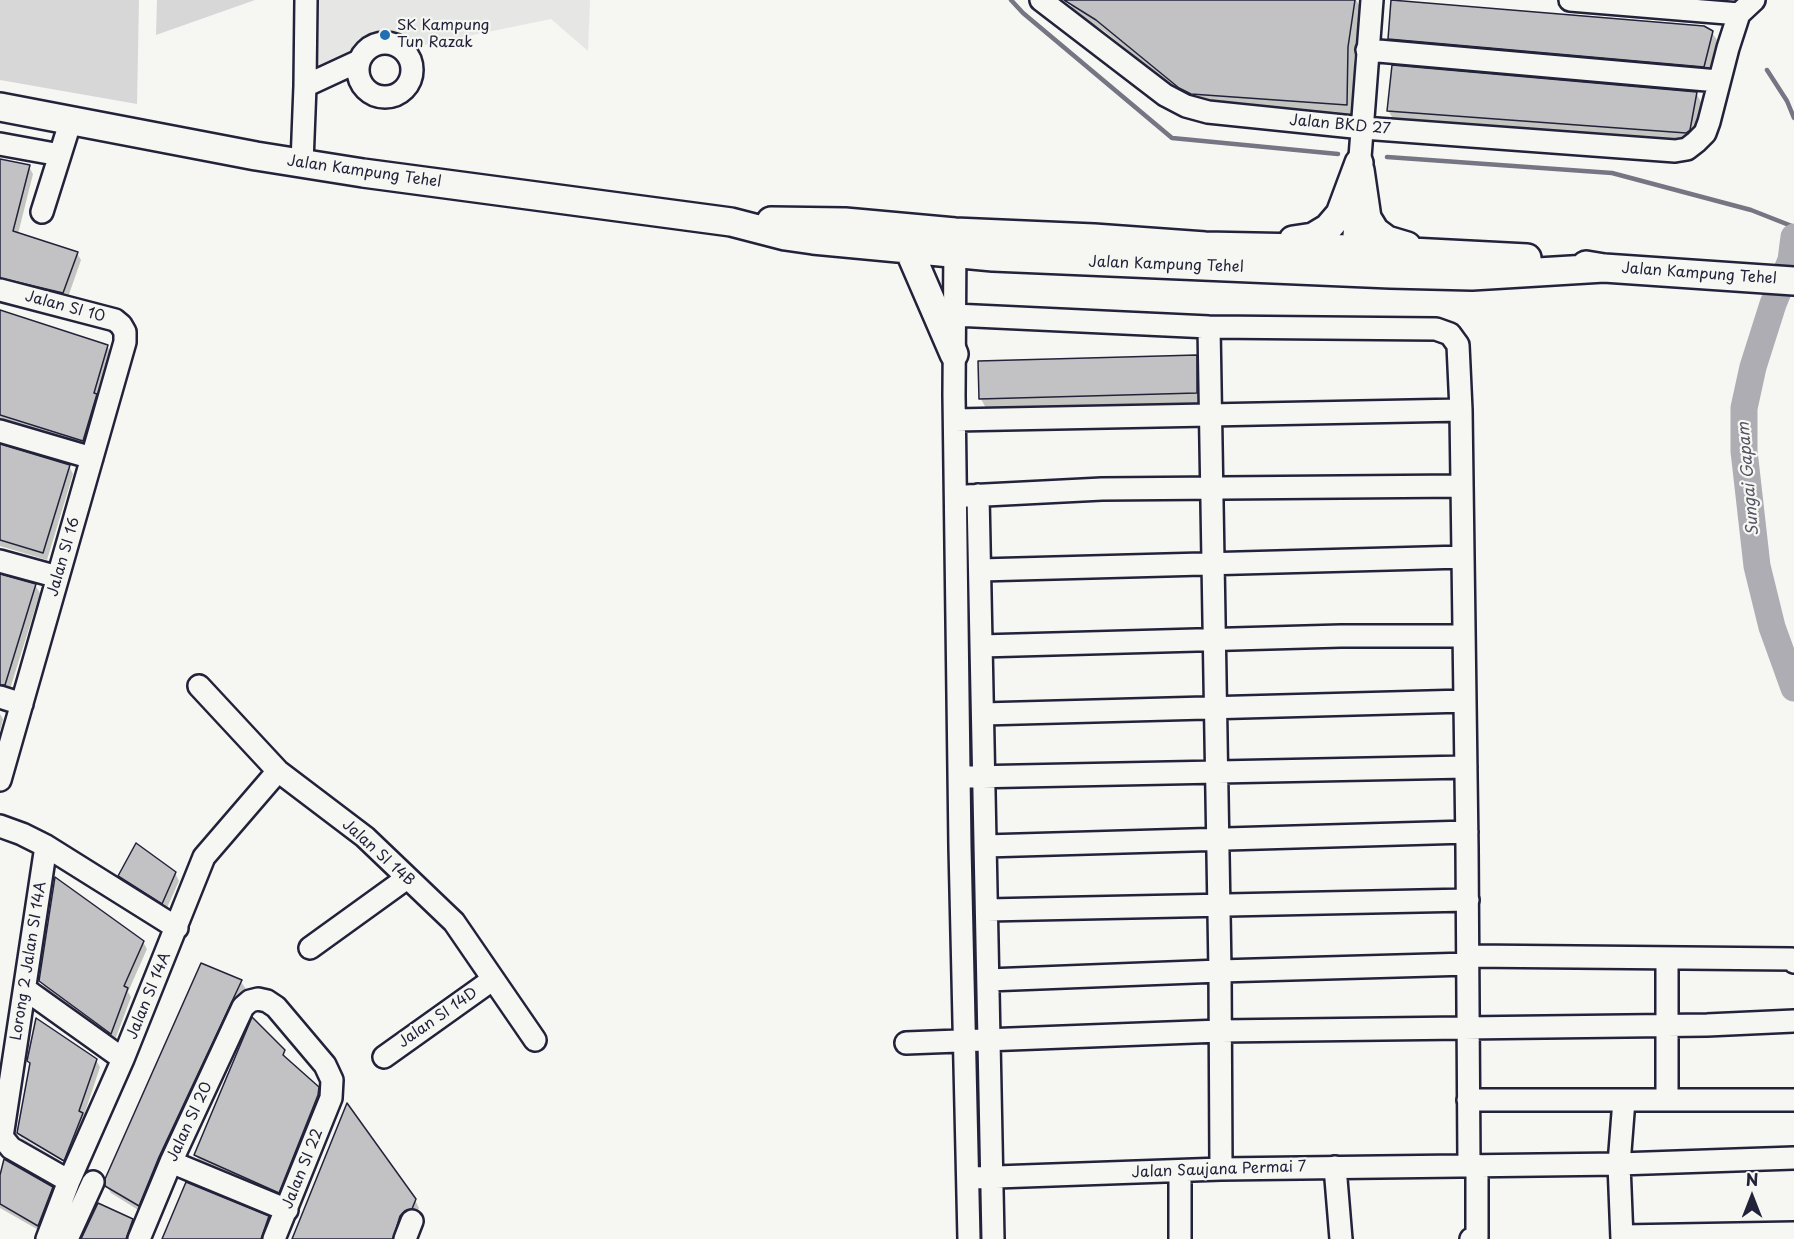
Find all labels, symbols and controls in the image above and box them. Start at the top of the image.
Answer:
place label: SK Kampung Tun Razak [397,17,489,52]
marker: SK Kampung Tun Razak [378,28,392,42]
street label: Jalan BKD 27 [1289,112,1391,138]
street label: Jalan Kampung Tehel [286,152,442,192]
street label: Jalan Kampung Tehel [1088,253,1244,277]
street label: Jalan Kampung Tehel [1621,260,1777,288]
street label: Jalan SI 10 [23,288,107,326]
water label: Sungai Gapam [1734,421,1764,537]
street label: Jalan SI 16 [44,515,84,599]
street label: Jalan SI 14B [338,816,418,890]
street label: Lorong 2 Jalan SI 14A [8,880,50,1042]
street label: Jalan SI 14A [123,950,175,1042]
street label: Jalan SI 14D [395,984,481,1052]
street label: Jalan SI 20 [164,1079,216,1165]
street label: Jalan SI 22 [279,1126,327,1212]
street label: Jalan Saujana Permai 7 [1131,1158,1307,1182]
north arrow [1722,1167,1782,1227]
text: N [1746,1167,1758,1191]

